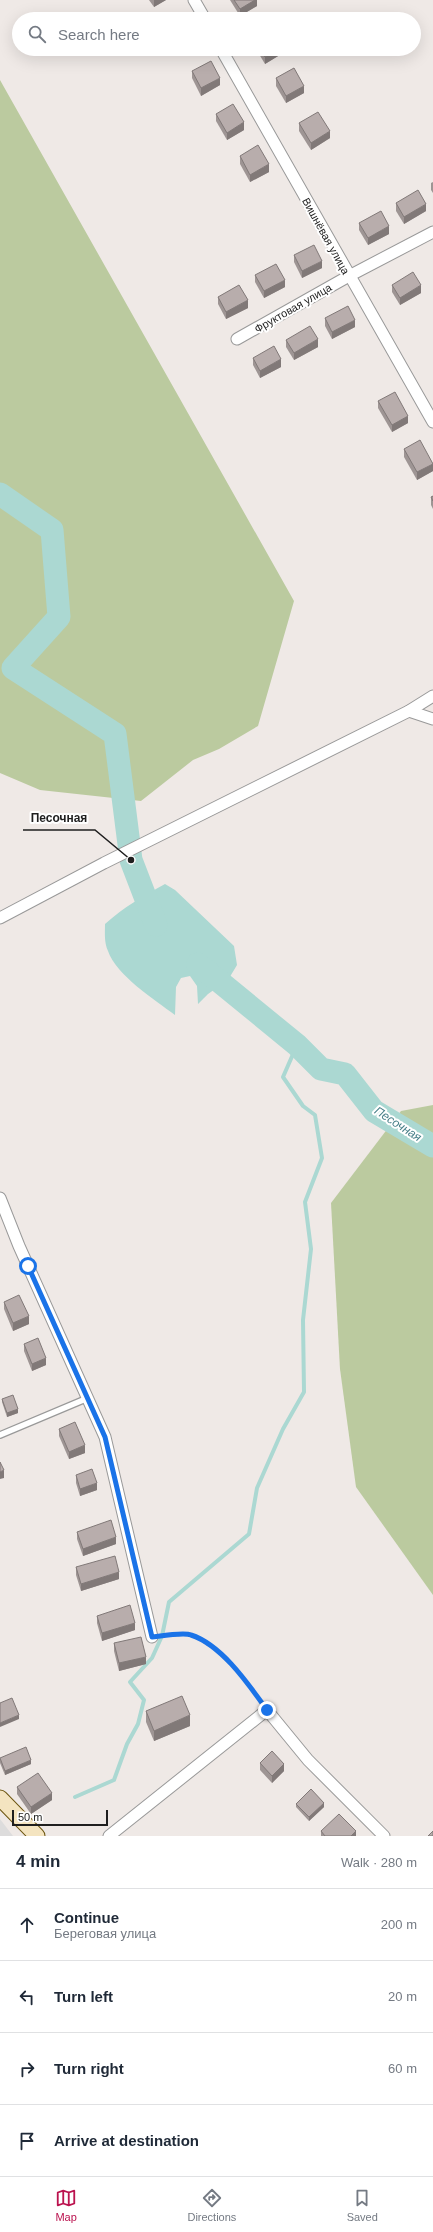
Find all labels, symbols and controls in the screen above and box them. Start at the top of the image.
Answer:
search box [12,12,421,56]
icon: search [26,23,48,45]
text: Search here [58,26,140,43]
street label: Вишнёвая улица [300,196,352,277]
street label: Фруктовая улица [252,281,334,335]
callout: Песочная [23,806,95,830]
text: Песочная [31,811,87,825]
water label: Песочная [372,1104,425,1145]
route start [19,1257,37,1275]
route end [258,1701,276,1719]
scale bar [12,1808,108,1827]
text: 50 m [18,1811,42,1823]
text: 4 min [16,1852,60,1871]
text: Walk · 280 m [341,1855,417,1870]
text: Continue [54,1909,119,1926]
icon: ahead [16,1914,38,1936]
text: 200 m [381,1917,417,1932]
text: Береговая улица [54,1926,156,1941]
icon: left [16,1986,38,2008]
text: Turn left [54,1988,113,2005]
text: 20 m [388,1989,417,2004]
icon: right [16,2058,38,2080]
text: Turn right [54,2060,124,2077]
text: 60 m [388,2061,417,2076]
icon: arrive [16,2130,38,2152]
text: Arrive at destination [54,2132,199,2149]
tab: Map [55,2187,77,2223]
tab: Directions [187,2187,236,2223]
tab: Saved [347,2187,378,2223]

